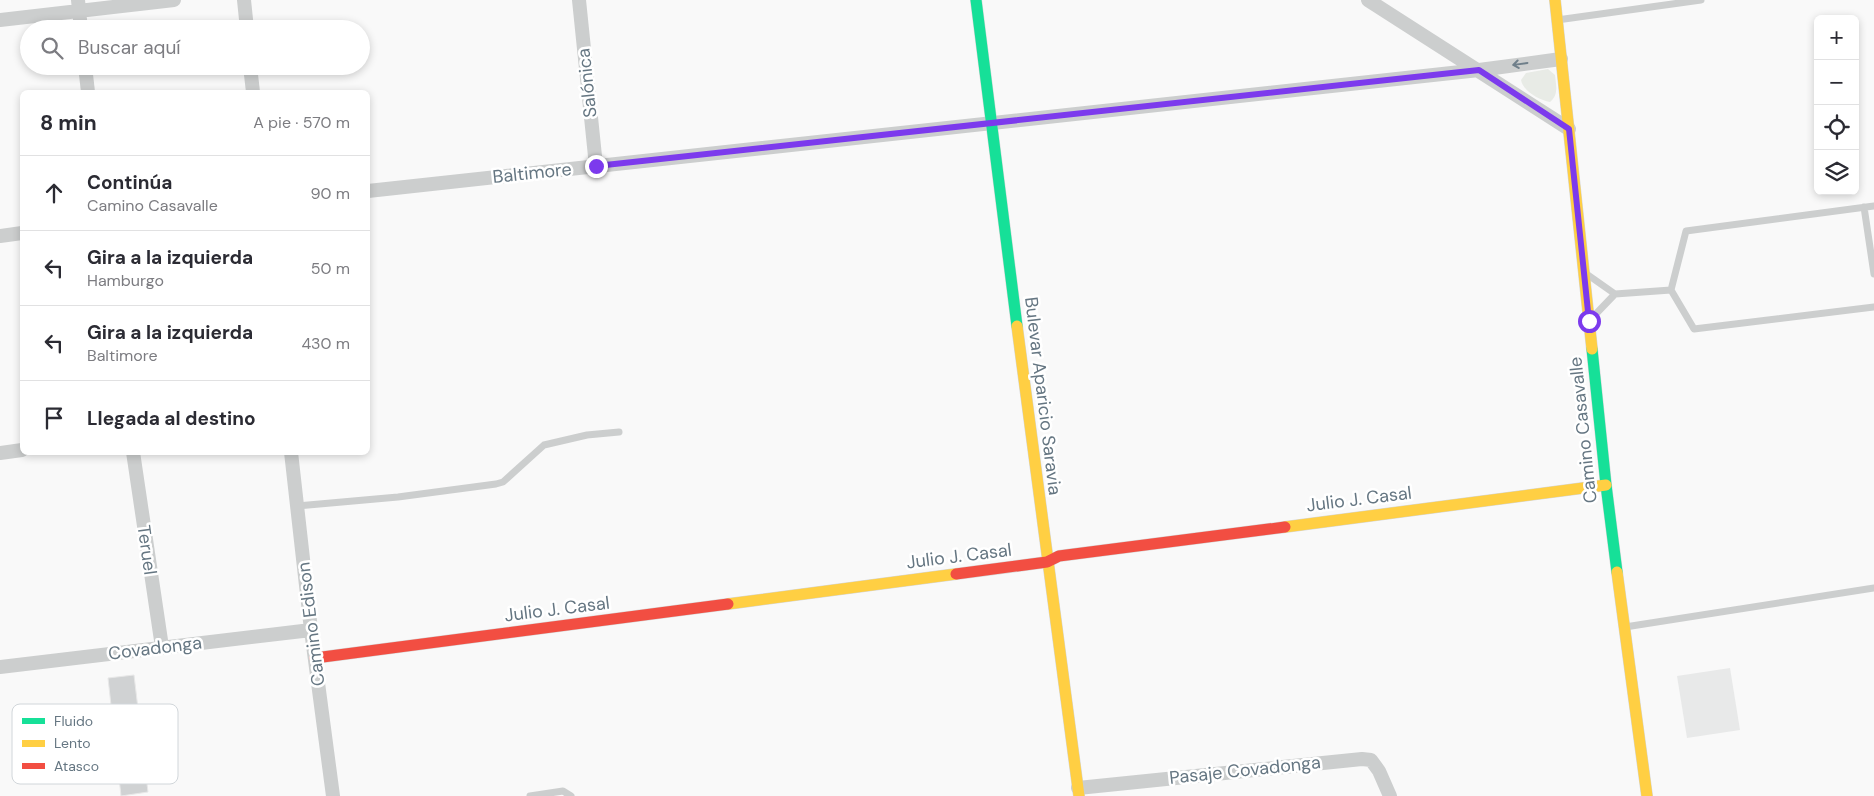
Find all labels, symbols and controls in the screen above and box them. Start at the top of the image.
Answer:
map controls [1814,15,1859,195]
button: + [1814,15,1859,60]
search box [20,20,370,75]
icon: search [38,34,66,62]
text: Buscar aquí [78,35,181,60]
street label: Salónica [571,47,603,119]
one-way arrow [1512,60,1528,70]
button: − [1814,60,1859,105]
button: locate [1814,105,1859,150]
text: 8 min [40,109,97,137]
text: A pie · 570 m [253,112,350,133]
button: layers [1814,150,1859,195]
route end [585,155,608,178]
street label: Baltimore [491,157,573,189]
text: Continúa [87,170,172,195]
icon: ahead [40,179,68,207]
text: 90 m [310,183,350,204]
text: Camino Casavalle [87,195,218,216]
text: Gira a la izquierda [87,245,253,270]
icon: left [40,254,68,282]
text: 50 m [311,258,350,279]
text: Hamburgo [87,270,164,291]
street label: Bulevar Aparicio Saravia [1019,296,1067,496]
route start [1578,310,1601,333]
text: Gira a la izquierda [87,320,253,345]
icon: left [40,329,68,357]
text: 430 m [301,333,350,354]
text: Baltimore [87,345,157,366]
street label: Camino Casavalle [1563,356,1603,504]
icon: arrive [40,404,68,432]
text: Llegada al destino [87,406,256,431]
street label: Julio J. Casal [1305,481,1413,517]
street label: Teruel [132,524,162,576]
street label: Julio J. Casal [905,538,1013,574]
street label: Camino Edison [291,561,331,687]
street label: Julio J. Casal [503,591,611,627]
street label: Covadonga [107,630,203,666]
legend [12,704,178,784]
text: Fluido [54,712,93,730]
text: Lento [54,734,91,752]
street label: Pasaje Covadonga [1168,750,1322,790]
text: Atasco [54,757,99,775]

